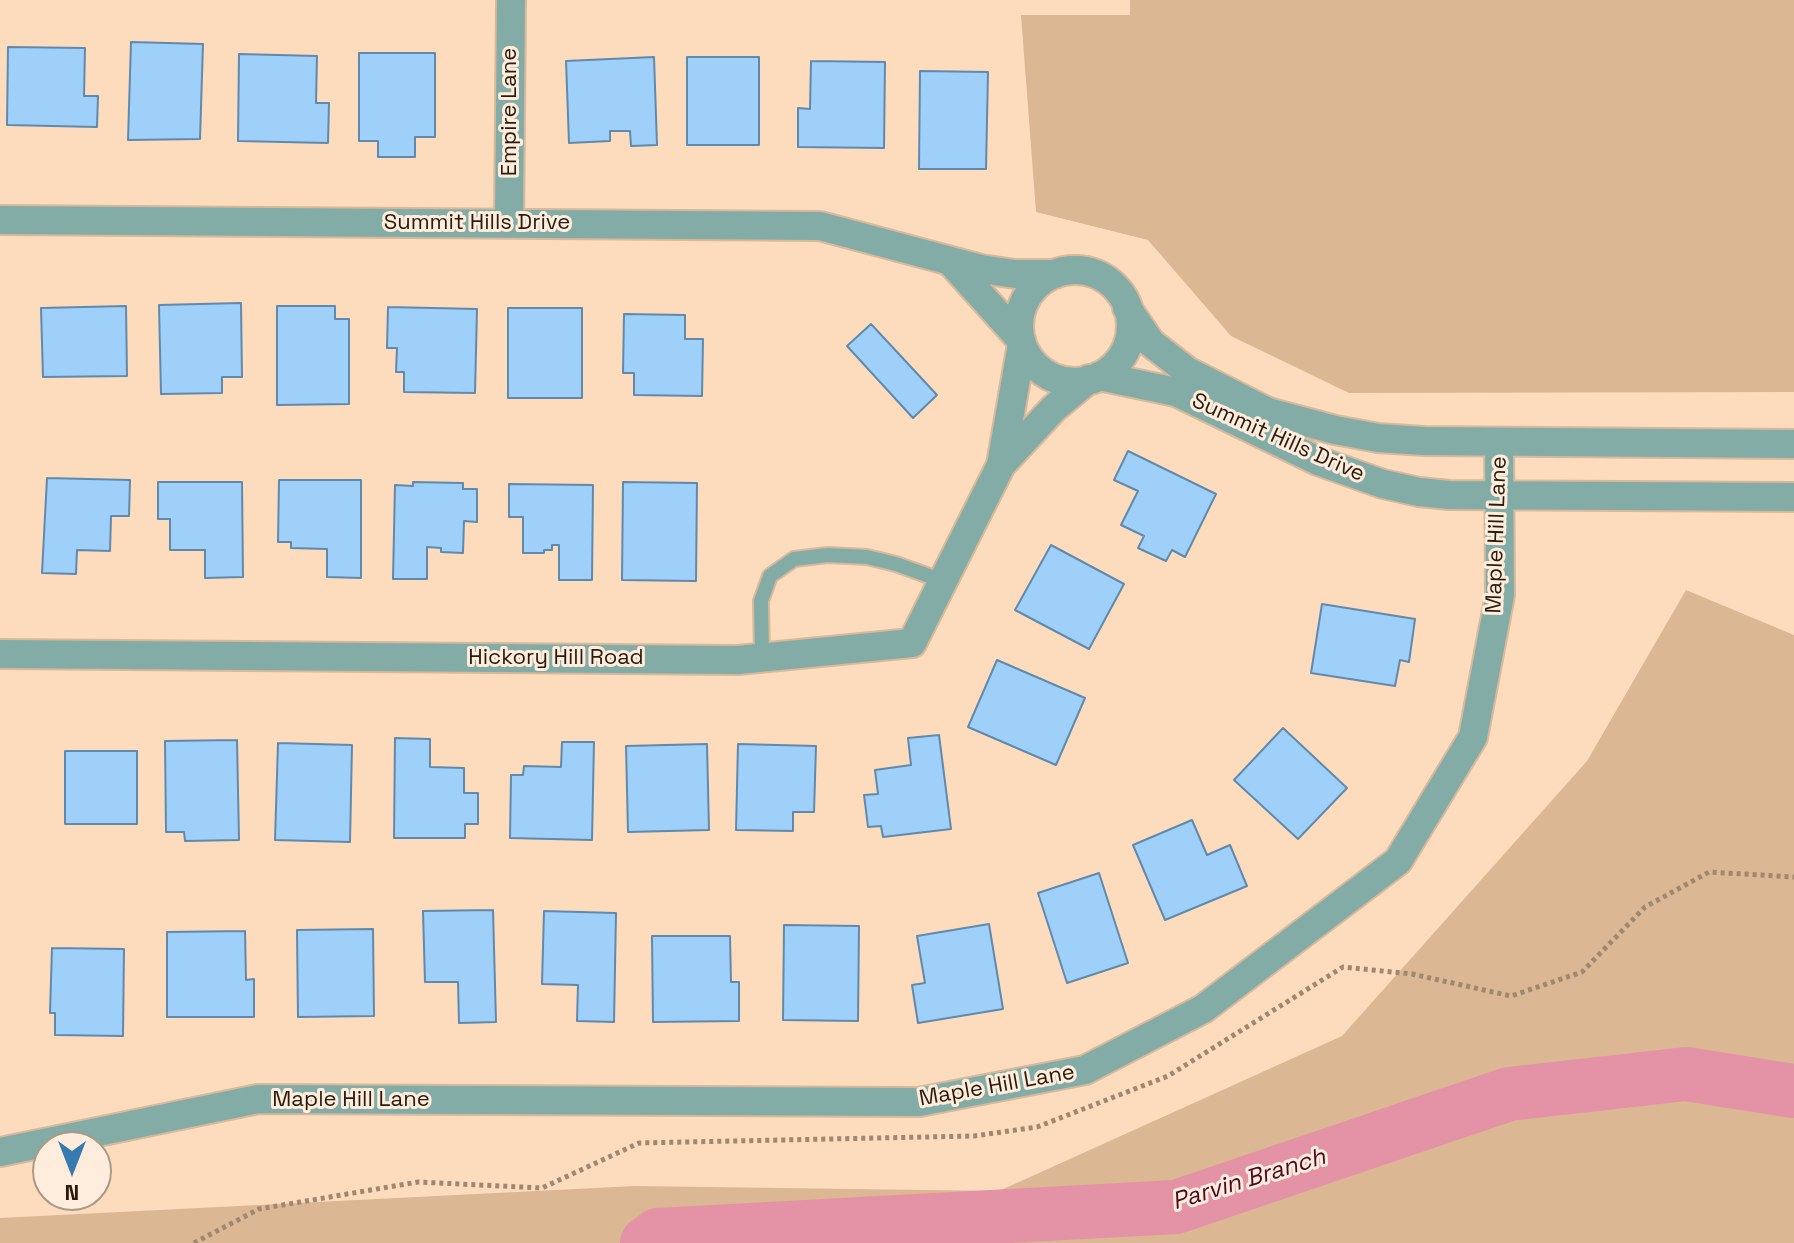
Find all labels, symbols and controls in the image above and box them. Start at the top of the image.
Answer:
street label: Empire Lane [497,48,523,176]
street label: Summit Hills Drive [384,210,570,236]
street label: Summit Hills Drive [1187,388,1369,488]
street label: Maple Hill Lane [1481,456,1513,614]
street label: Hickory Hill Road [468,645,644,671]
street label: Maple Hill Lane [917,1059,1077,1113]
street label: Maple Hill Lane [272,1087,430,1113]
north arrow [32,1131,112,1211]
water label: Parvin Branch [1169,1143,1329,1217]
text: N [65,1179,79,1207]

